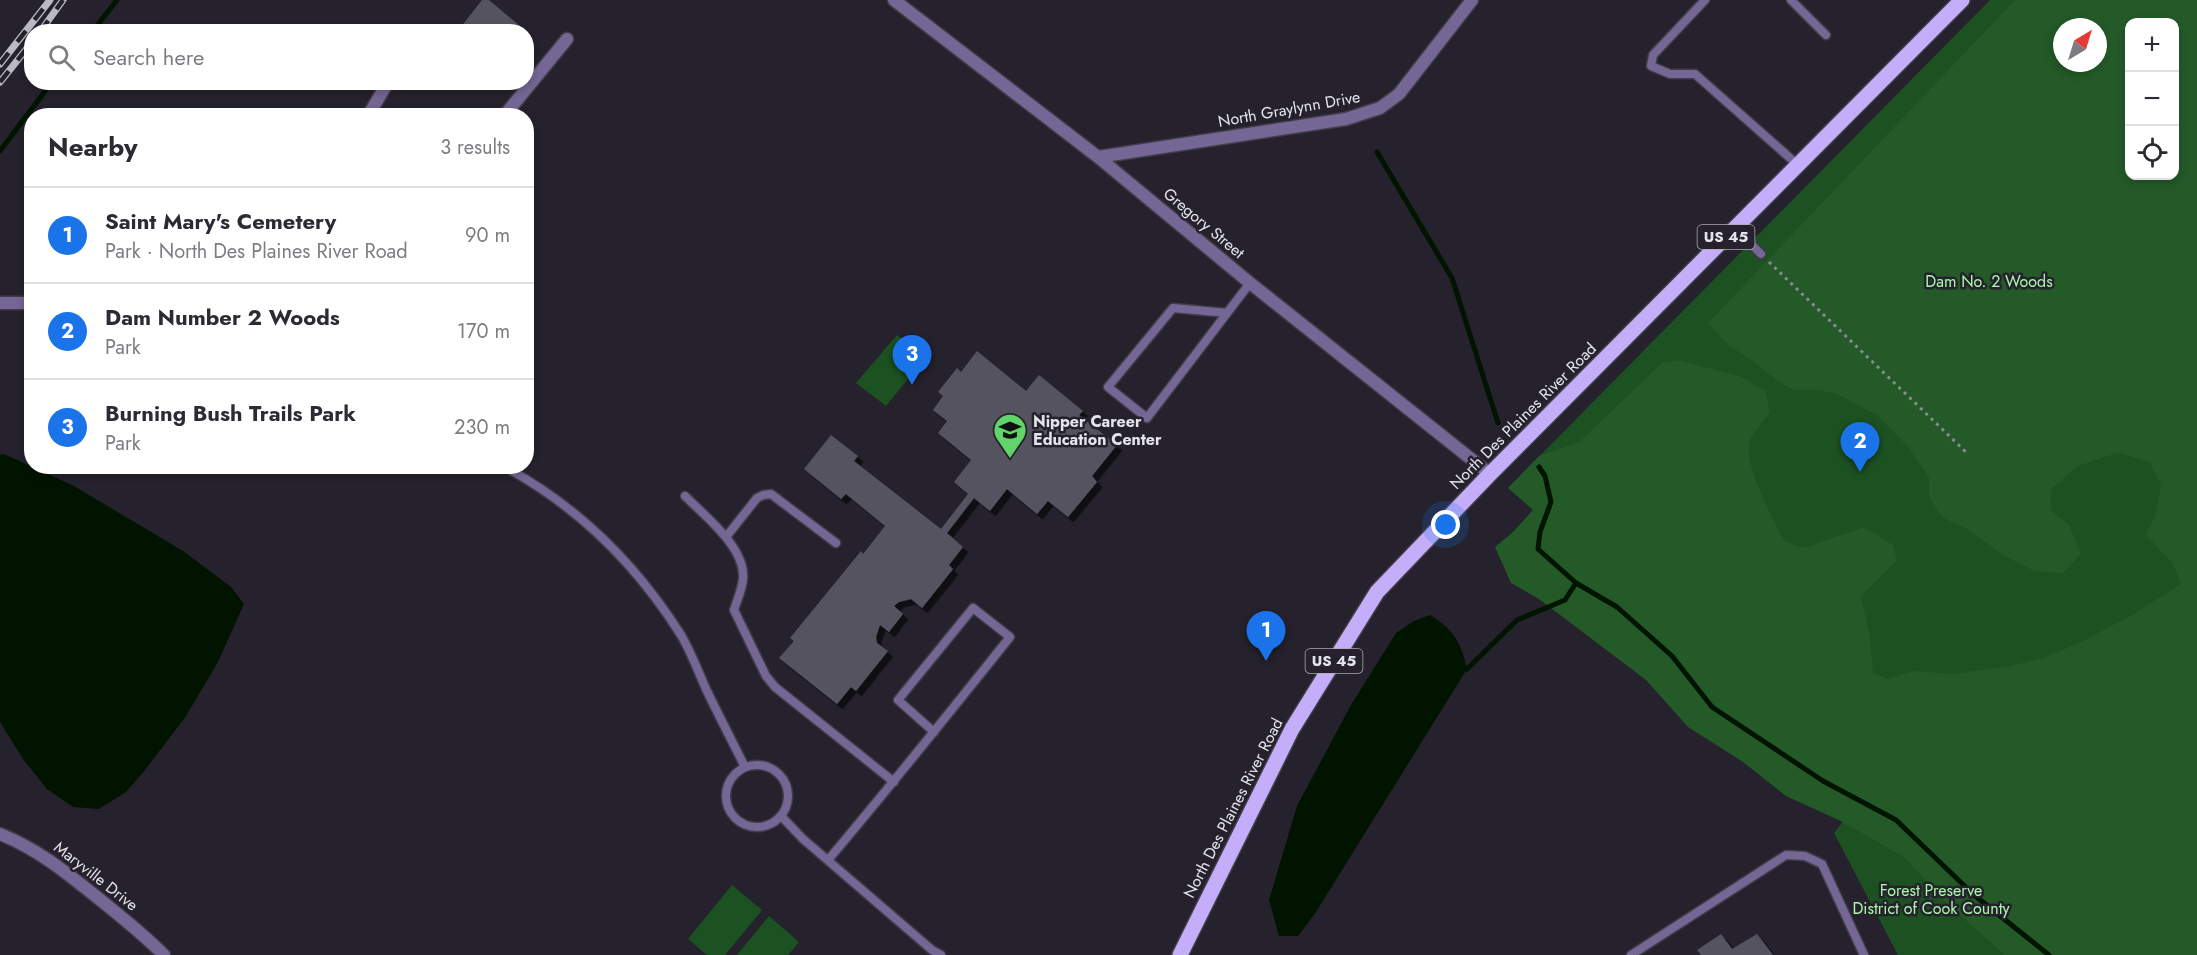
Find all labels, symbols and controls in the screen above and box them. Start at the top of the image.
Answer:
north arrow [2053,18,2107,72]
map controls [2125,18,2179,180]
button: + [2125,18,2179,72]
search box [24,24,534,90]
icon: search [45,41,78,74]
text: Search here [93,41,204,73]
button: − [2125,72,2179,126]
street label: North Graylynn Drive [1216,85,1362,133]
button: locate [2125,126,2179,180]
text: Nearby [48,128,137,166]
text: 3 results [440,133,510,162]
street label: Gregory Street [1158,182,1250,264]
text: Saint Mary's Cemetery [105,205,336,237]
text: 1 [62,221,73,250]
text: 90 m [465,221,510,250]
road number: US 45 [1698,225,1754,249]
text: Park · North Des Plaines River Road [105,237,408,266]
park label: Dam No. 2 Woods [1925,270,2053,293]
text: Dam Number 2 Woods [105,301,340,333]
text: 2 [61,317,74,346]
text: 170 m [457,317,510,346]
text: Park [105,333,141,362]
pin: 3 [892,336,932,385]
street label: North Des Plaines River Road [1444,337,1602,495]
text: Burning Bush Trails Park [105,397,356,429]
place label: Nipper Career Education Center [1033,410,1162,451]
school or university icon: Nipper Career Education Center [992,412,1028,459]
text: 3 [61,413,74,442]
text: 230 m [454,413,510,442]
pin: 2 [1840,422,1880,472]
text: Park [105,429,141,458]
your location [1431,510,1460,539]
pin: 1 [1246,612,1286,661]
road number: US 45 [1306,649,1362,673]
street label: North Des Plaines River Road [1178,714,1288,902]
street label: Maryville Drive [49,836,143,916]
park label: Forest Preserve District of Cook County [1852,879,2010,920]

